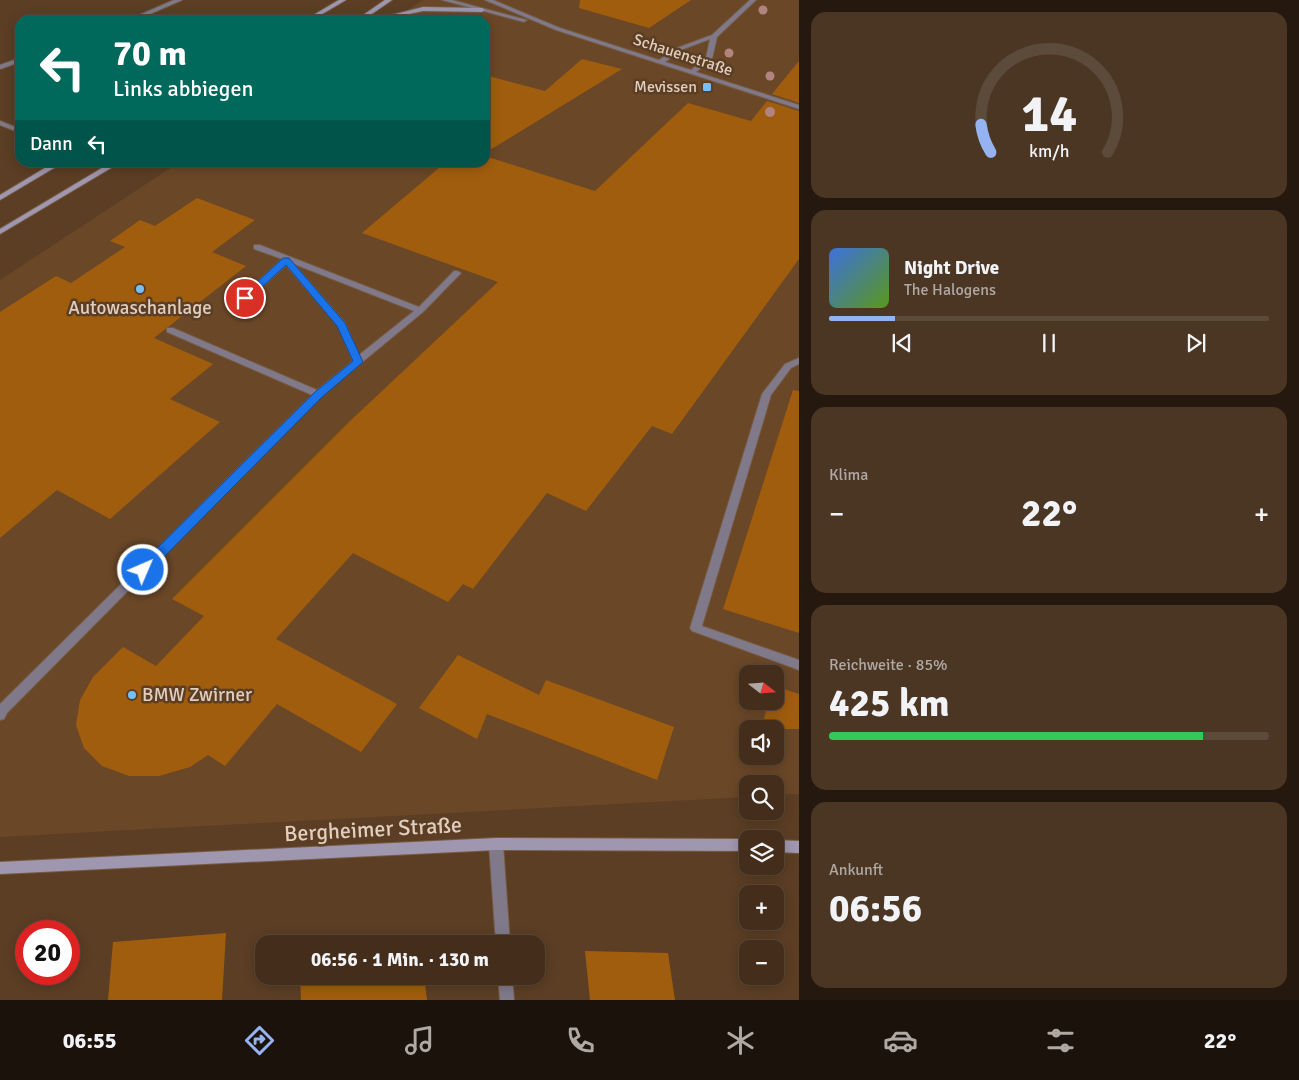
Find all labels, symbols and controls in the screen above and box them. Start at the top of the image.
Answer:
street label: Schauenstraße [631,30,735,80]
text: 70 m [113,32,187,75]
icon: left [30,35,95,100]
text: Links abbiegen [113,75,254,102]
place label: Mevissen [634,77,697,97]
marker: Mevissen [701,81,713,93]
text: 14 [1021,82,1077,146]
icon: left [83,130,111,158]
text: Dann [30,132,73,156]
text: km/h [1029,140,1069,162]
text: Night Drive [904,256,999,280]
pin [224,277,266,319]
text: The Halogens [904,280,996,300]
marker: Autowaschanlage [134,283,146,295]
icon: arrive [231,284,259,312]
place label: Autowaschanlage [68,296,212,320]
icon: previous [888,329,916,357]
icon: pause [1035,329,1063,357]
icon: next [1182,329,1210,357]
text: Klima [829,465,868,485]
text: 22° [1021,490,1077,537]
text: − [829,497,844,531]
text: + [1254,497,1269,531]
position arrow [116,543,168,595]
text: Reichweite · 85% [829,655,948,675]
north arrow [739,665,784,710]
map controls [739,665,784,985]
text: 425 km [829,680,950,727]
place label: BMW Zwirner [142,683,252,707]
marker: BMW Zwirner [126,689,138,701]
button: sound [739,720,784,765]
button: search [739,775,784,820]
street label: Bergheimer Straße [283,811,463,847]
button: layers [739,830,784,875]
text: Ankunft [829,860,883,880]
button: + [739,885,784,930]
text: 06:56 [829,885,922,932]
speed limit sign: 20 [15,920,80,985]
button: − [739,940,784,985]
text: 06:56 · 1 Min. · 130 m [311,948,489,972]
icon: directions [242,1023,277,1058]
icon: music [402,1023,437,1058]
icon: phone [563,1023,598,1058]
icon: climate [723,1023,758,1058]
icon: car [883,1023,918,1058]
icon: filters [1043,1023,1078,1058]
text: 06:55 [63,1027,117,1054]
text: 22° [1204,1027,1236,1054]

